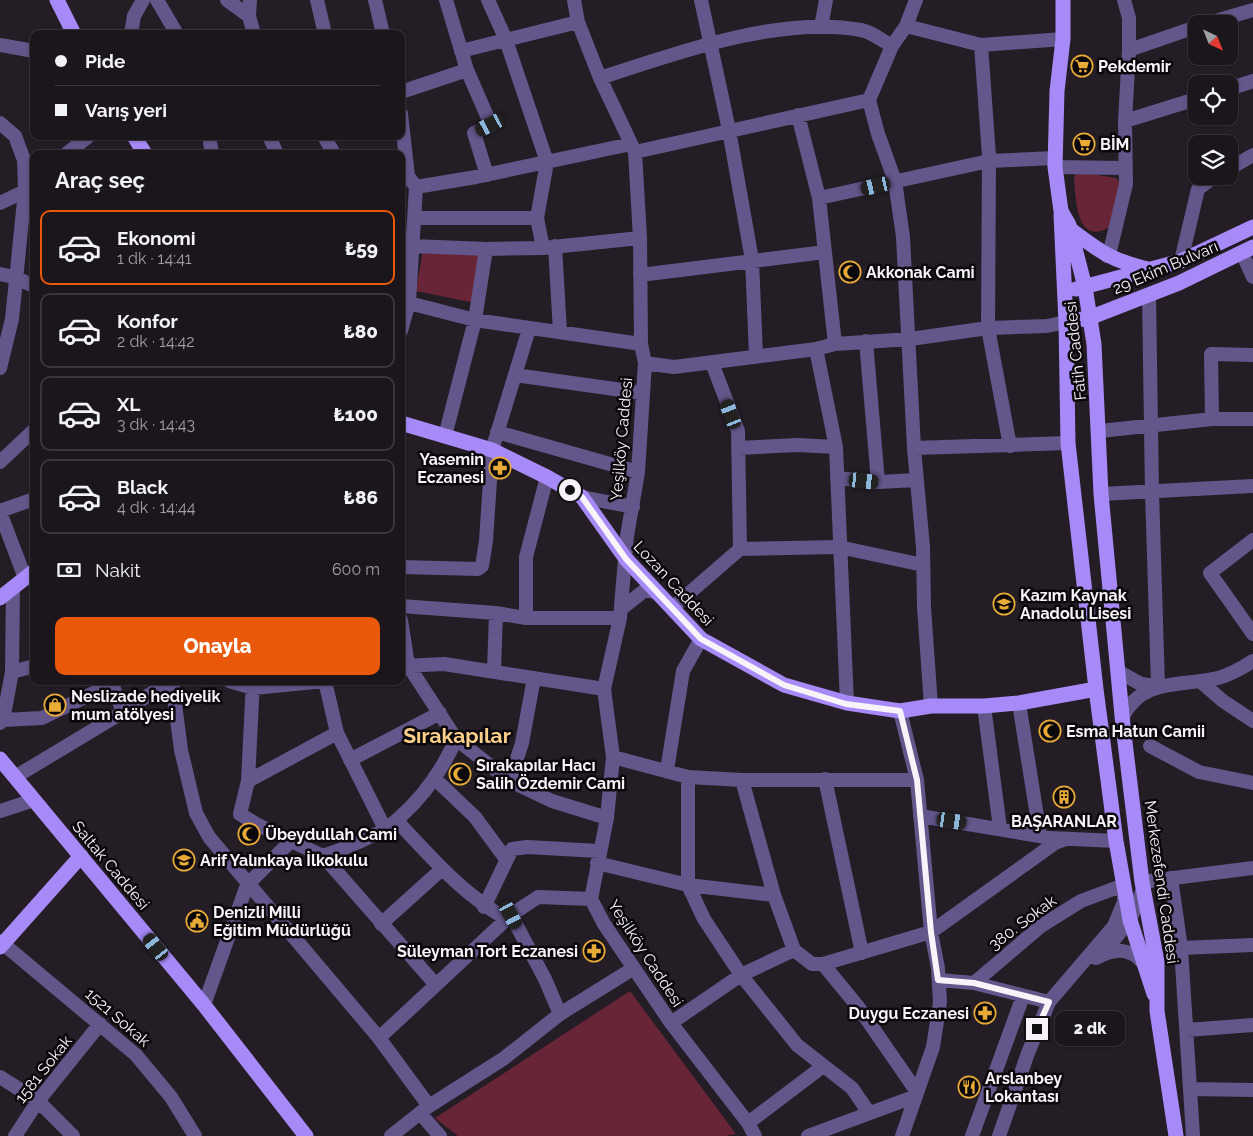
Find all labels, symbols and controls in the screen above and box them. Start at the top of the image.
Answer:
north arrow [1188,15,1238,65]
map controls [1188,15,1238,185]
text: Pide [85,50,125,72]
supermarket icon: Pekdemir [1070,54,1094,78]
place label: Pekdemir [1098,57,1171,76]
button: locate [1188,75,1238,125]
text: Varış yeri [85,99,167,121]
car [473,112,506,138]
supermarket icon: BİM [1072,132,1096,156]
place label: BİM [1100,134,1129,154]
button: layers [1188,135,1238,185]
text: Araç seç [55,167,145,193]
car [859,175,892,197]
icon: car [57,225,102,270]
text: Ekonomi [117,227,196,249]
text: ₺59 [345,237,378,259]
street label: 29 Ekim Bulvarı [1110,237,1221,298]
text: 1 dk · 14:41 [117,249,192,268]
mosque icon: Akkonak Cami [838,260,862,284]
place label: Akkonak Cami [866,263,975,282]
street label: Fatih Caddesi [1061,300,1090,401]
icon: car [57,308,102,353]
text: Konfor [117,310,178,332]
text: ₺80 [343,320,378,342]
text: 2 dk · 14:42 [117,332,195,351]
street label: Yeşilköy Caddesi [607,377,636,501]
icon: car [57,391,102,436]
text: XL [117,393,140,415]
car [718,397,743,431]
text: ₺100 [334,403,378,425]
text: 3 dk · 14:43 [117,415,195,434]
place label: Yasemin Eczanesi [417,450,484,487]
pharmacy icon: Yasemin Eczanesi [488,456,512,480]
car [848,472,879,490]
icon: car [57,474,102,519]
text: Black [117,476,168,498]
route start [559,479,581,501]
text: ₺86 [344,486,378,508]
text: 4 dk · 14:44 [117,498,196,517]
street label: Lozan Caddesi [630,537,718,630]
icon: cash [55,556,83,584]
text: Nakit [95,559,141,581]
text: 600 m [332,560,380,579]
place label: Kazım Kaynak Anadolu Lisesi [1020,586,1131,623]
school or university icon: Kazım Kaynak Anadolu Lisesi [992,592,1016,616]
button: Onayla [55,617,380,675]
place label: Neslizade hediyelik mum atölyesi [71,687,220,724]
shop icon: Neslizade hediyelik mum atölyesi [43,693,67,717]
mosque icon: Esma Hatun Camii [1038,719,1062,743]
place label: Esma Hatun Camii [1066,722,1205,741]
district label: Sırakapılar [403,723,511,748]
place label: Sırakapılar Hacı Salih Özdemir Cami [476,756,625,793]
mosque icon: Sırakapılar Hacı Salih Özdemir Cami [448,762,472,786]
building icon: BAŞARANLAR [1052,785,1076,809]
street label: Merkezefendi Caddesi [1141,799,1182,965]
car [936,811,967,831]
place label: BAŞARANLAR [1011,812,1117,831]
street label: Saltak Caddesi [68,817,153,913]
mosque icon: Übeydullah Cami [237,822,261,846]
place label: Übeydullah Cami [265,824,397,844]
school or university icon: Arif Yalınkaya İlkokulu [172,848,196,872]
place label: Arif Yalınkaya İlkokulu [200,850,368,870]
street label: 380. Sokak [985,890,1060,954]
street label: Yeşilköy Caddesi [604,896,687,1010]
car [497,898,524,932]
place label: Denizli Milli Eğitim Müdürlüğü [213,903,351,940]
public building icon: Denizli Milli Eğitim Müdürlüğü [185,909,209,933]
car [140,931,171,963]
pharmacy icon: Süleyman Tort Eczanesi [582,939,606,963]
place label: Süleyman Tort Eczanesi [397,942,578,961]
street label: 1521 Sokak [81,984,154,1051]
pharmacy icon: Duygu Eczanesi [973,1001,997,1025]
place label: Duygu Eczanesi [849,1004,969,1023]
callout: 2 dk [1054,1012,1124,1046]
route end [1026,1018,1048,1040]
text: 2 dk [1074,1019,1106,1038]
street label: 1581 Sokak [11,1031,76,1107]
place label: Arslanbey Lokantası [985,1069,1062,1106]
restaurant icon: Arslanbey Lokantası [957,1075,981,1099]

